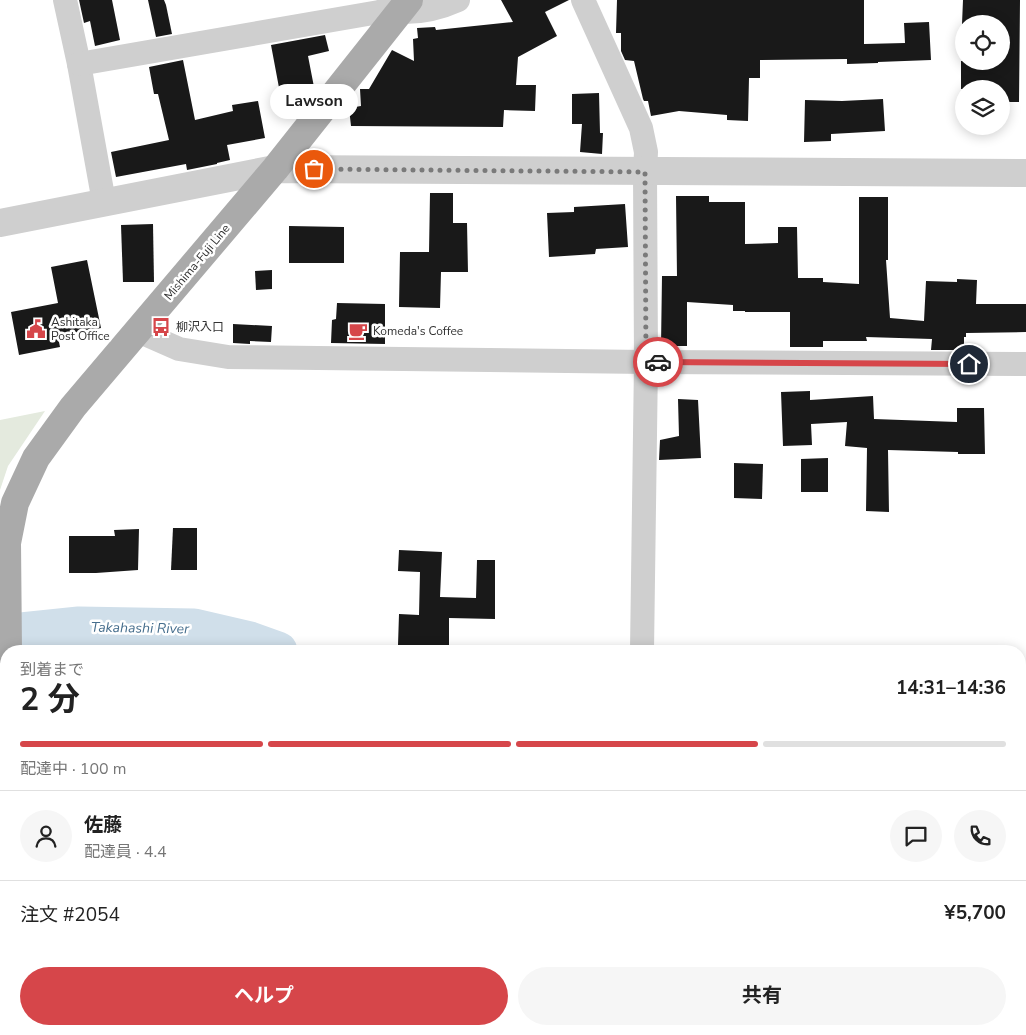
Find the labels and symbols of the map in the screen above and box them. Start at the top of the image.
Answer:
callout: Lawson [270,84,358,119]
pin [293,148,335,190]
street label: Mishima-Fuji Line [160,221,234,303]
place label: Ashitaka Post Office [51,314,110,344]
bus stop icon: 柳沢入口 [150,316,172,338]
public building icon: Ashitaka Post Office [25,318,47,340]
place label: 柳沢入口 [176,319,224,335]
cafe icon: Komeda's Coffee [347,320,369,342]
place label: Komeda's Coffee [373,323,463,339]
courier [633,337,683,387]
pin [948,343,990,385]
water label: Takahashi River [91,618,190,638]

